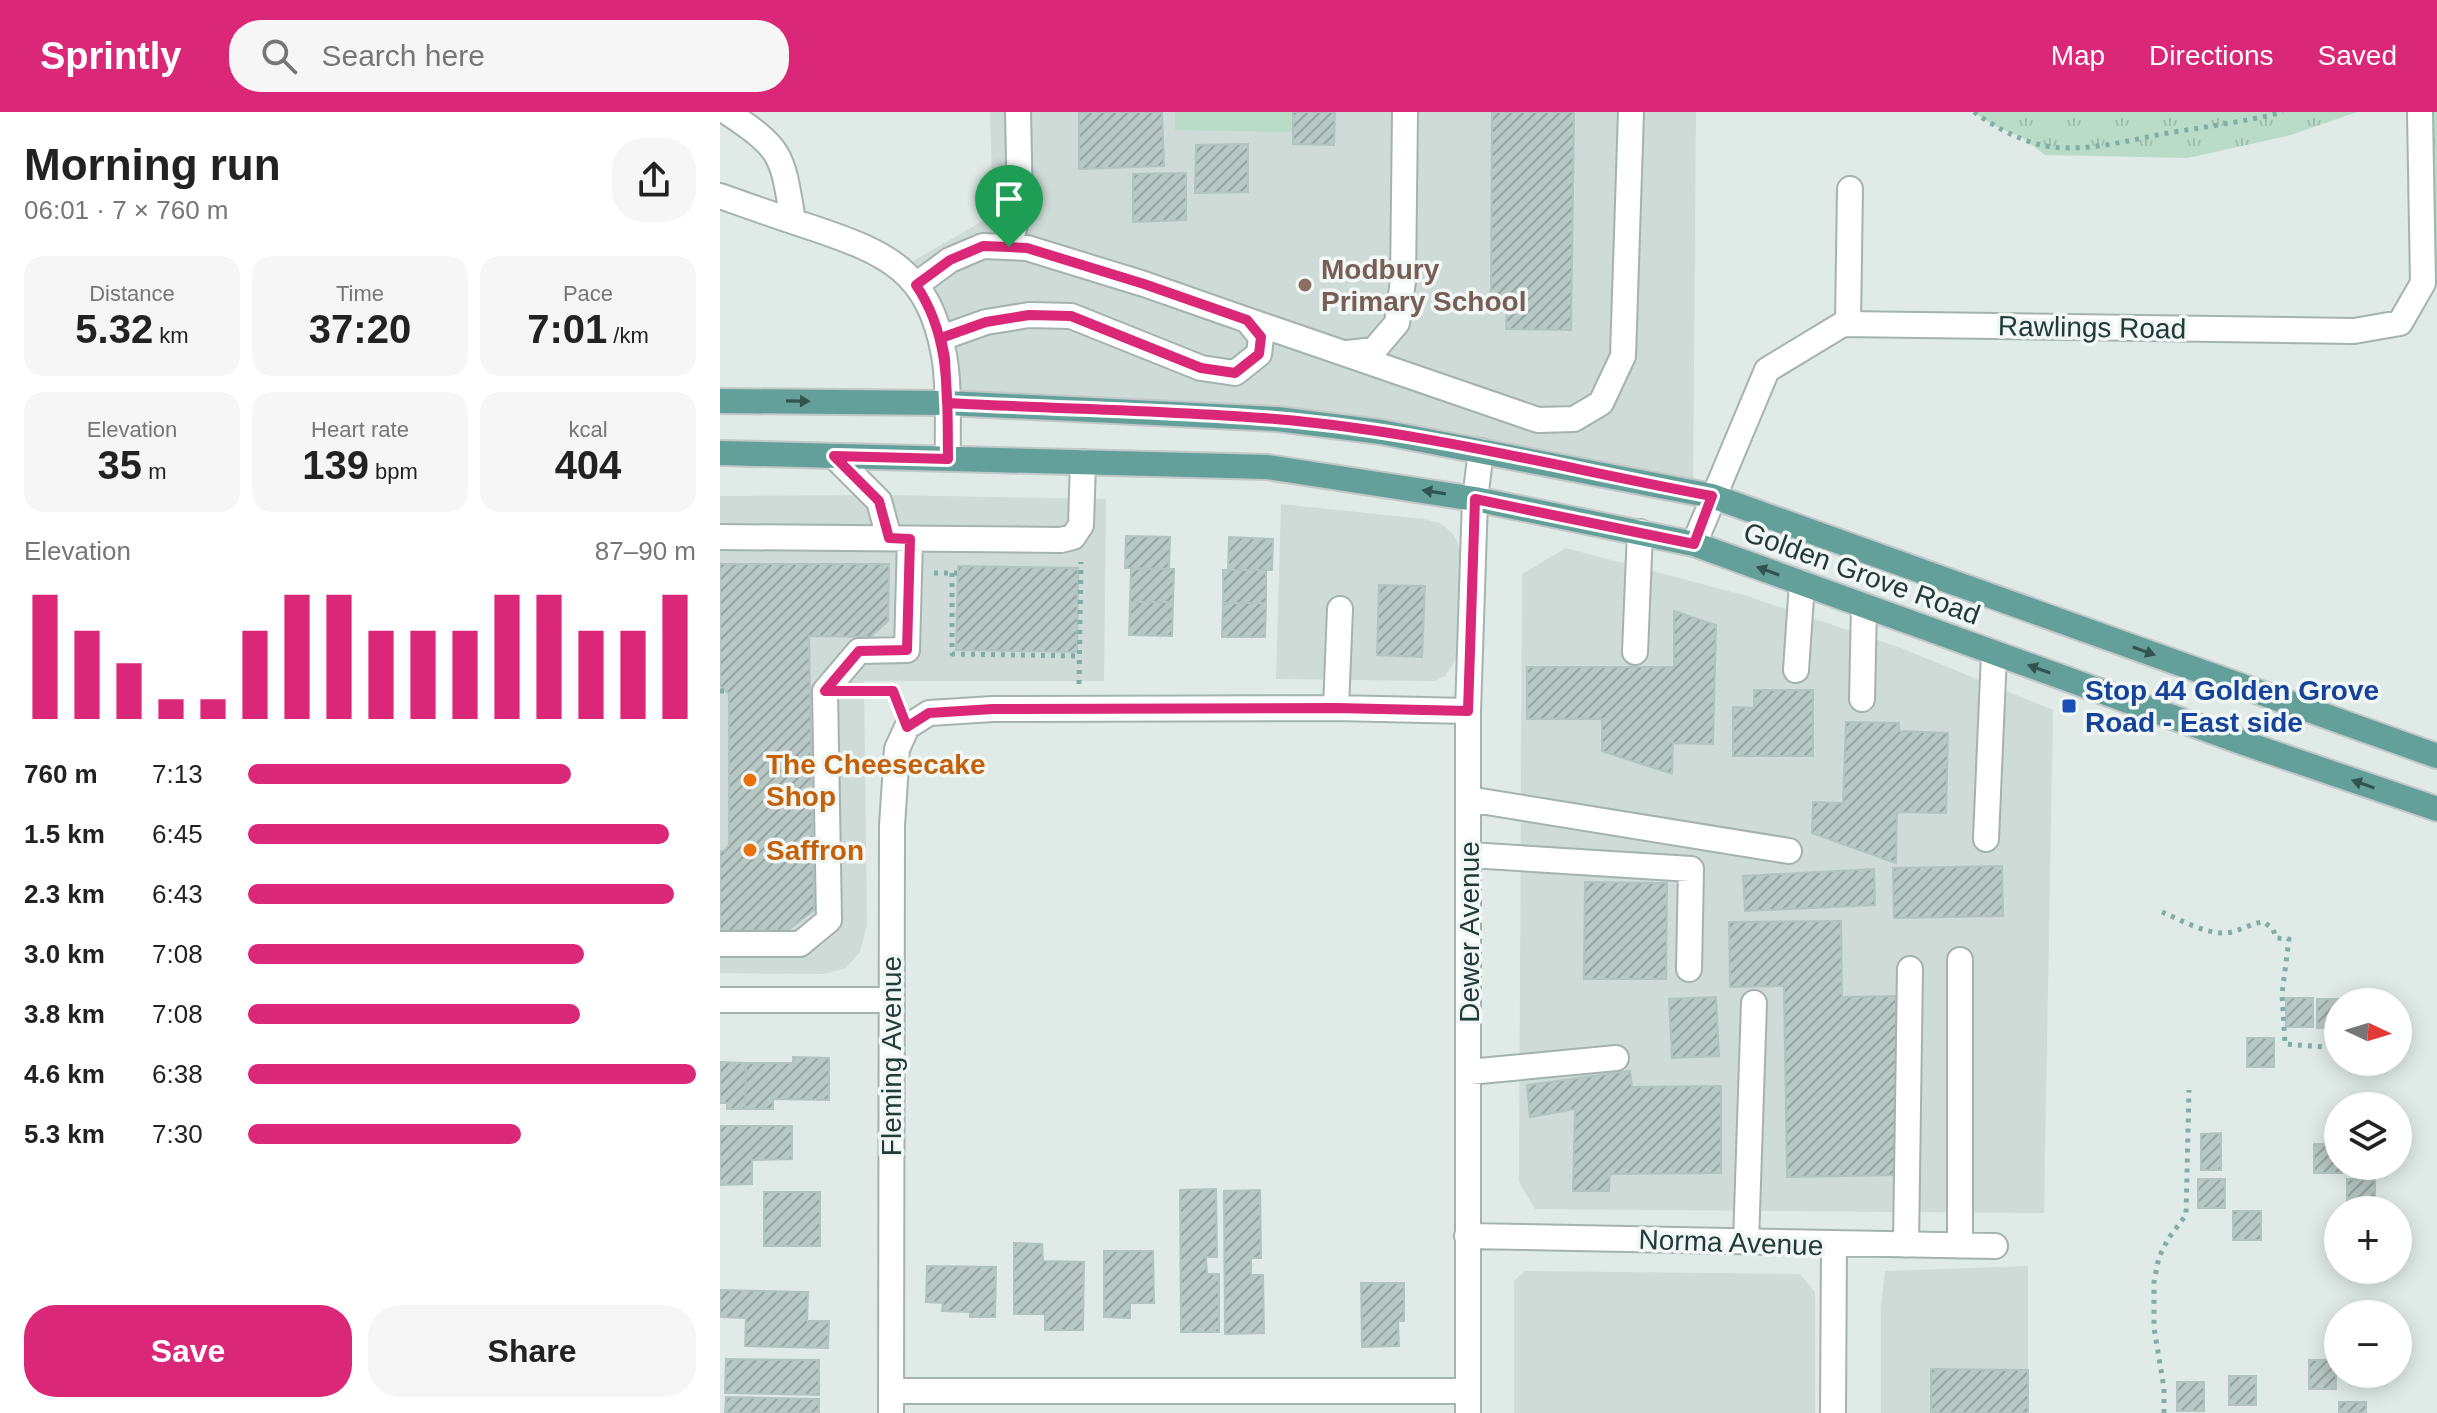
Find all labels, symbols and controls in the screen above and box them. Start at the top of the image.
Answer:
search box [229,20,789,92]
icon: search [257,34,301,78]
text: Sprintly [40,35,181,77]
text: Search here [321,39,485,72]
text: Map [2051,40,2105,71]
text: Directions [2149,40,2274,71]
text: Saved [2318,40,2397,71]
button: share [612,138,696,222]
text: Morning run [24,140,281,189]
pin [975,165,1043,247]
icon: arrive [987,177,1031,221]
text: 06:01 · 7 × 760 m [24,195,229,225]
place label: Modbury Primary School [1321,254,1526,317]
marker: Modbury Primary School [1296,276,1314,294]
text: Distance [89,281,175,306]
text: Time [336,281,384,306]
text: Pace [563,281,613,306]
text: 5.32 [75,307,153,351]
text: 37:20 [309,307,411,351]
text: 7:01 [527,307,607,351]
street label: Rawlings Road [1998,310,2186,345]
text: km [153,323,189,348]
text: /km [607,323,649,348]
one-way arrow [786,395,811,408]
text: Elevation [87,417,177,442]
text: Heart rate [311,417,409,442]
text: kcal [568,417,608,442]
text: 35 [98,443,142,487]
text: 139 [302,443,369,487]
text: 404 [555,443,621,487]
text: m [142,459,166,484]
text: bpm [369,459,418,484]
one-way arrow [1421,486,1446,498]
street label: Golden Grove Road [1740,516,1984,631]
text: Elevation [24,536,131,566]
text: 87–90 m [595,536,696,566]
one-way arrow [1756,564,1780,577]
one-way arrow [2132,645,2156,657]
one-way arrow [2027,663,2051,675]
place label: Stop 44 Golden Grove Road - East side [2085,675,2379,738]
marker: Stop 44 Golden Grove Road - East side [2060,697,2078,715]
place label: The Cheesecake Shop [766,749,985,812]
text: 760 m [24,759,98,789]
text: 7:13 [152,759,203,789]
marker: The Cheesecake Shop [741,771,759,789]
one-way arrow [2351,778,2375,790]
text: 1.5 km [24,819,105,849]
text: 6:45 [152,819,203,849]
place label: Saffron [766,835,864,866]
marker: Saffron [741,841,759,859]
street label: Dewer Avenue [1454,841,1485,1023]
text: 2.3 km [24,879,105,909]
text: 6:43 [152,879,203,909]
text: 3.0 km [24,939,105,969]
text: 7:08 [152,939,203,969]
street label: Fleming Avenue [876,956,907,1156]
north arrow [2324,988,2412,1076]
map controls [2324,988,2412,1388]
text: 3.8 km [24,999,105,1029]
text: 7:08 [152,999,203,1029]
text: 4.6 km [24,1059,105,1089]
text: 6:38 [152,1059,203,1089]
button: layers [2324,1092,2412,1180]
text: 5.3 km [24,1119,105,1149]
text: 7:30 [152,1119,203,1149]
button: + [2324,1196,2412,1284]
street label: Norma Avenue [1638,1224,1824,1261]
button: − [2324,1300,2412,1388]
button: Save [24,1305,352,1397]
button: Share [368,1305,696,1397]

